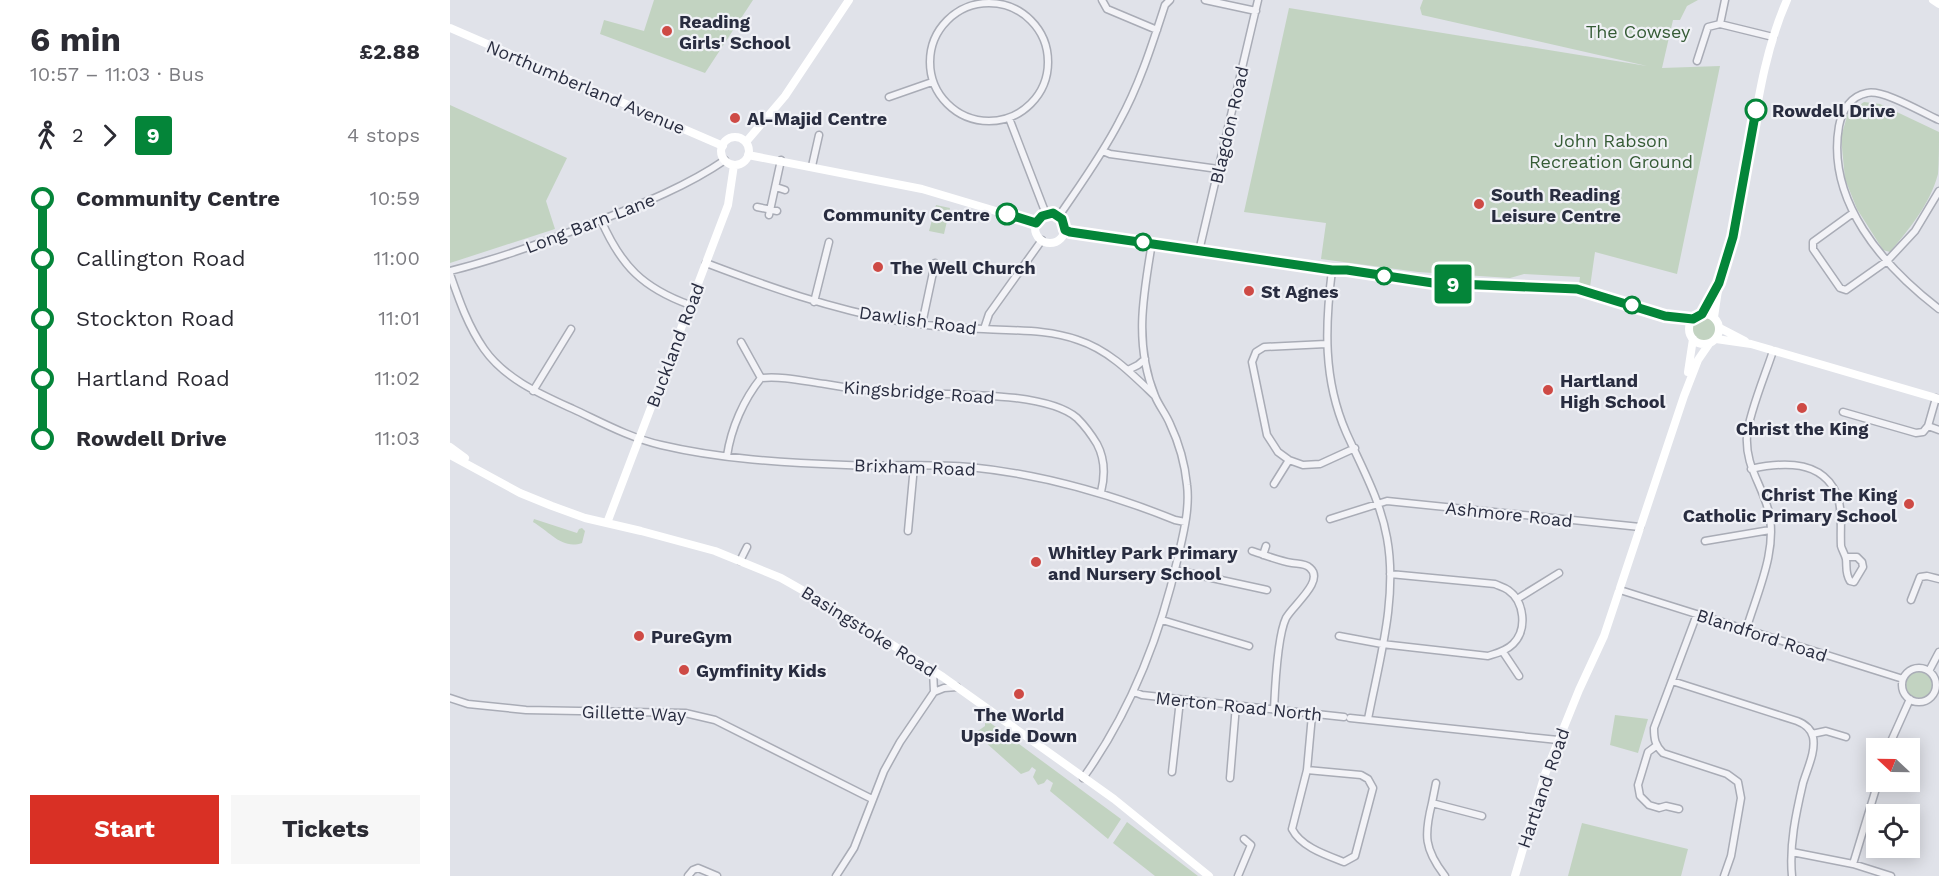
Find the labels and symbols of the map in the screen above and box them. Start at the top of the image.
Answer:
place label: Reading Girls' School [679,11,791,53]
park label: The Cowsey [1586,21,1691,42]
marker: Reading Girls' School [660,24,674,38]
street label: Northumberland Avenue [483,36,689,138]
street label: Blagdon Road [1205,64,1253,186]
marker: Rowdell Drive [1745,99,1767,121]
place label: Rowdell Drive [1772,100,1895,121]
place label: Al-Majid Centre [747,108,887,129]
marker: Al-Majid Centre [728,111,742,125]
park label: John Rabson Recreation Ground [1529,130,1693,172]
place label: South Reading Leisure Centre [1491,184,1621,226]
street label: Long Barn Lane [522,189,658,257]
marker: South Reading Leisure Centre [1472,197,1486,211]
marker: Community Centre [996,203,1018,225]
place label: Community Centre [823,204,990,225]
unlabelled marker [1134,233,1152,251]
place label: The Well Church [890,257,1036,278]
marker: The Well Church [871,260,885,274]
line badge: 9 [1434,264,1472,304]
unlabelled marker [1375,267,1393,285]
street label: Buckland Road [642,280,708,410]
place label: St Agnes [1261,281,1339,302]
marker: St Agnes [1242,284,1256,298]
unlabelled marker [1623,296,1641,314]
street label: Dawlish Road [858,301,978,339]
place label: Hartland High School [1560,370,1666,412]
street label: Kingsbridge Road [843,376,995,408]
marker: Hartland High School [1541,383,1555,397]
marker: Christ the King [1795,401,1809,415]
place label: Christ the King [1736,418,1869,439]
street label: Brixham Road [854,454,976,480]
place label: Christ The King Catholic Primary School [1683,484,1898,526]
street label: Ashmore Road [1444,497,1574,531]
marker: Christ The King Catholic Primary School [1902,497,1916,511]
place label: Whitley Park Primary and Nursery School [1048,542,1238,584]
marker: Whitley Park Primary and Nursery School [1029,555,1043,569]
street label: Basingstoke Road [798,581,940,681]
street label: Blandford Road [1694,604,1830,666]
place label: PureGym [651,626,732,647]
marker: PureGym [632,629,646,643]
place label: Gymfinity Kids [696,660,827,681]
marker: Gymfinity Kids [677,663,691,677]
marker: The World Upside Down [1012,687,1026,701]
street label: Merton Road North [1155,687,1323,725]
street label: Gillette Way [581,701,687,725]
place label: The World Upside Down [961,704,1077,746]
street label: Hartland Road [1513,725,1573,851]
north arrow [1866,738,1920,792]

